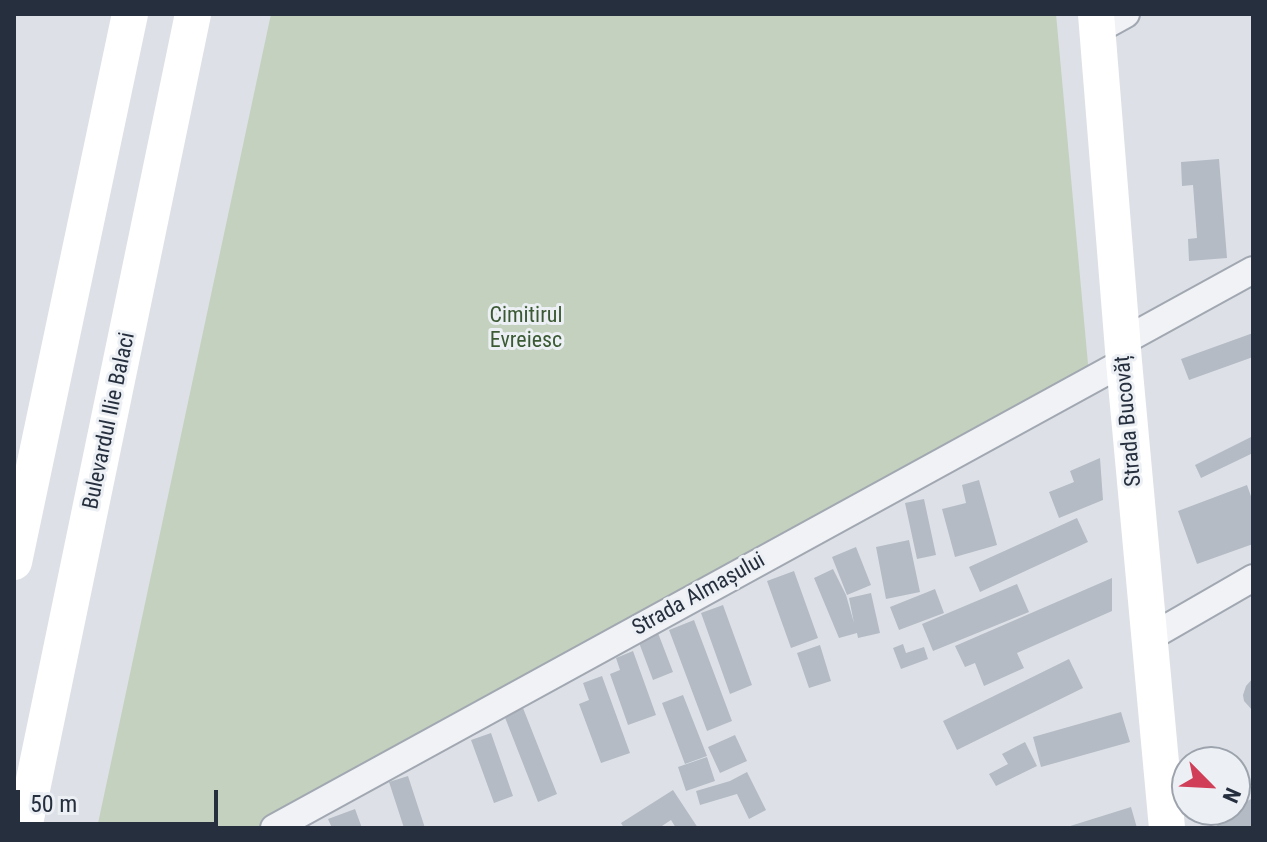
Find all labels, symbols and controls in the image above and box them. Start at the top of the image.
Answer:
park label: Cimitirul Evreiesc [489,303,563,354]
street label: Bulevardul Ilie Balaci [78,330,142,512]
street label: Strada Bucovăț [1110,354,1148,488]
street label: Strada Almașului [628,548,770,642]
north arrow [1171,746,1251,826]
scale bar [20,774,222,824]
text: N [1217,784,1246,806]
text: 50 m [30,790,77,818]

